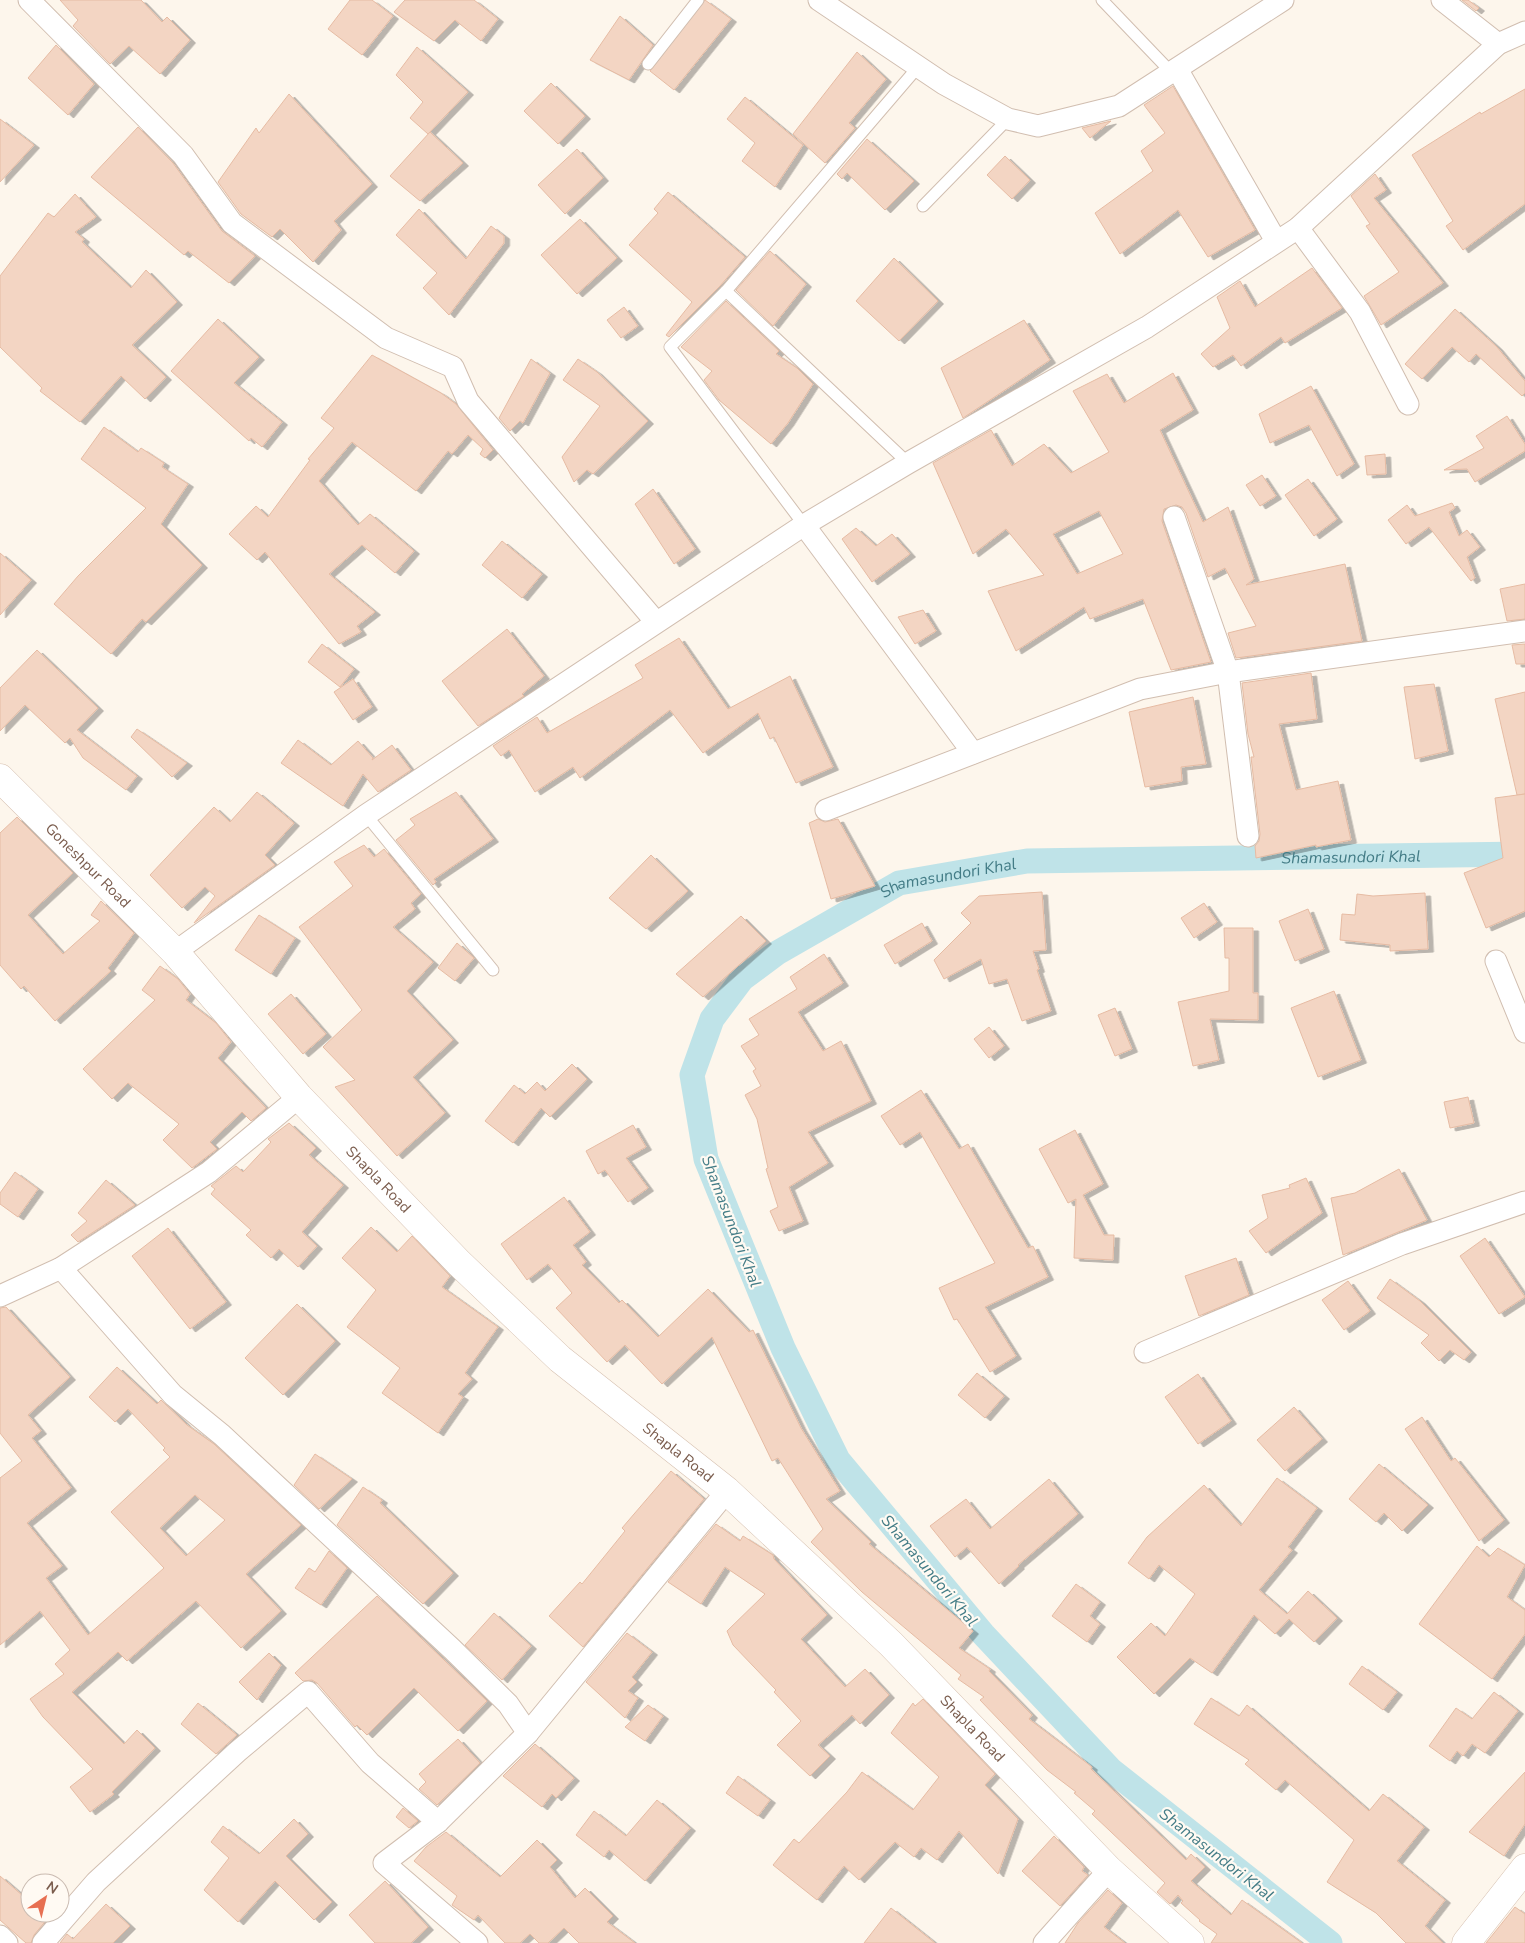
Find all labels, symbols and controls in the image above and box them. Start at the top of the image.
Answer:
street label: Goneshpur Road [41,819,135,912]
water label: Shamasundori Khal [1281,845,1421,869]
water label: Shamasundori Khal [876,853,1018,904]
street label: Shapla Road [341,1142,415,1217]
water label: Shamasundori Khal [696,1152,766,1291]
street label: Shapla Road [638,1418,718,1487]
water label: Shamasundori Khal [876,1510,983,1631]
street label: Shapla Road [936,1691,1009,1766]
water label: Shamasundori Khal [1155,1803,1278,1907]
north arrow [20,1873,70,1923]
text: N [42,1877,62,1899]

